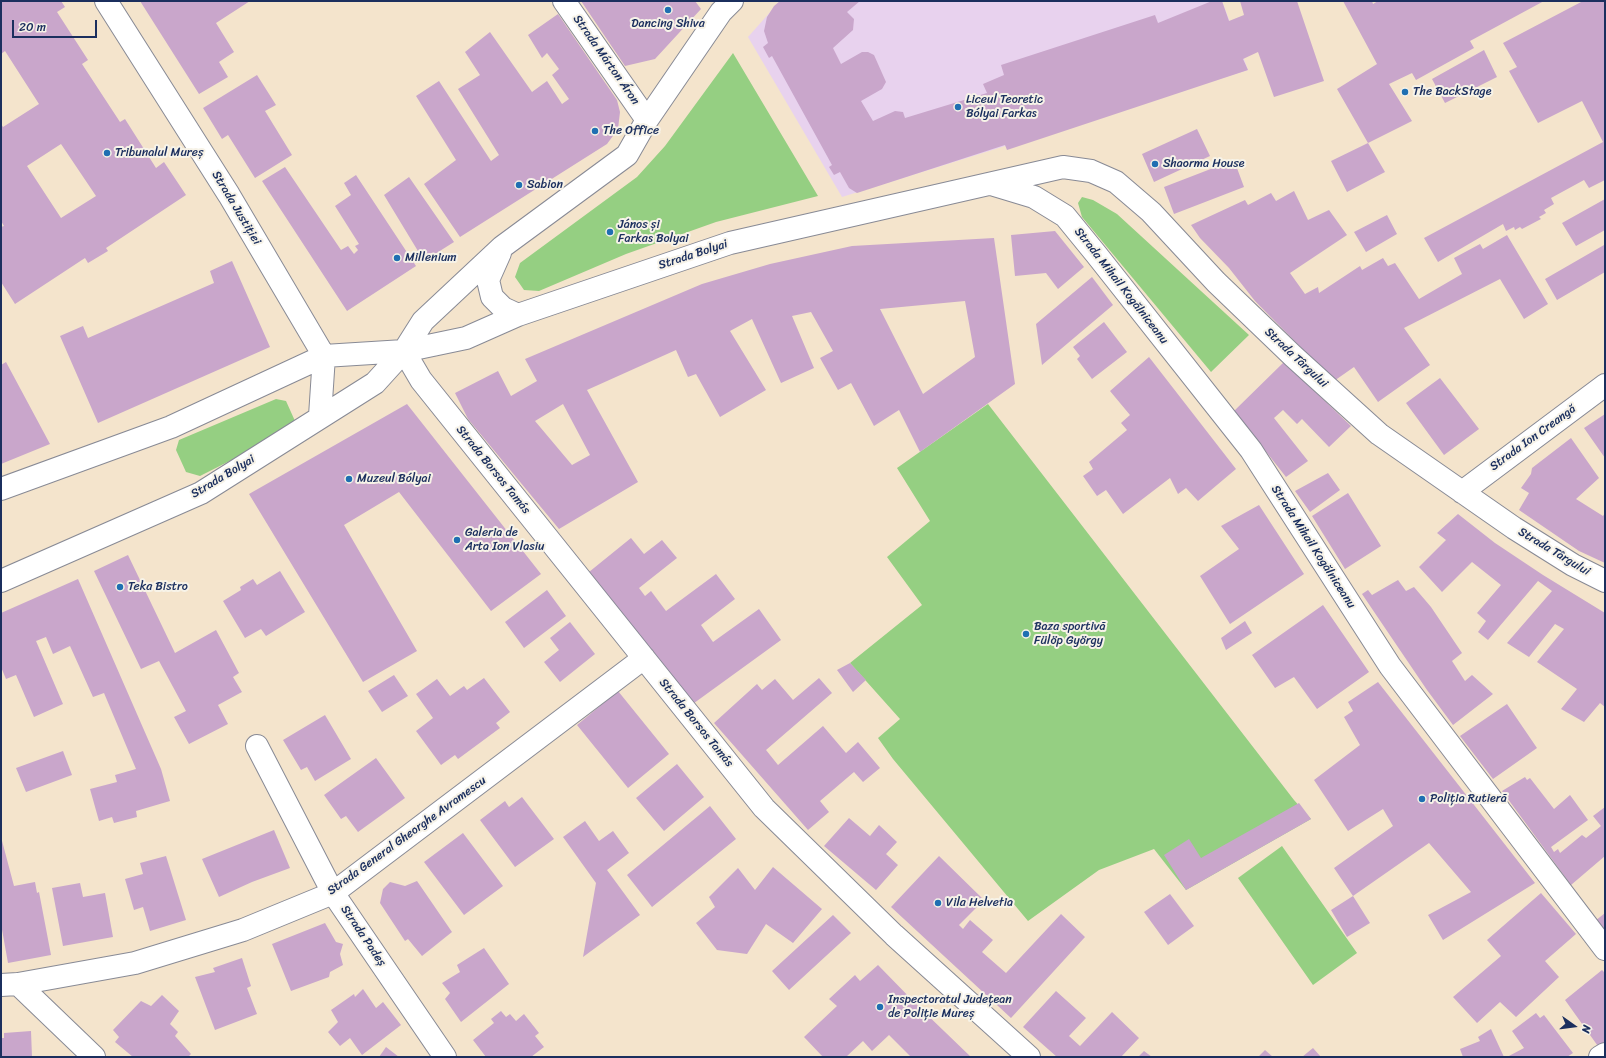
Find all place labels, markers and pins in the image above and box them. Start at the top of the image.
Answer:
marker: Dancing Shiva [663,5,673,15]
place label: Dancing Shiva [631,17,705,31]
place label: The BackStage [1413,85,1491,99]
marker: The BackStage [1400,87,1410,97]
place label: Liceul Teoretic Bólyai Farkas [966,93,1043,121]
marker: Liceul Teoretic Bólyai Farkas [953,102,963,112]
place label: The Office [603,124,659,138]
marker: The Office [590,126,600,136]
place label: Tribunalul Mureș [115,146,203,160]
marker: Tribunalul Mureș [102,148,112,158]
place label: Shaorma House [1163,157,1245,171]
marker: Shaorma House [1150,159,1160,169]
place label: Sabion [527,178,563,192]
marker: Sabion [514,180,524,190]
place label: János și Farkas Bolyai [618,218,689,246]
marker: János și Farkas Bolyai [605,227,615,237]
place label: Millenium [405,251,457,265]
marker: Millenium [392,253,402,263]
place label: Muzeul Bólyai [357,472,431,486]
marker: Muzeul Bólyai [344,474,354,484]
place label: Galeria de Arta Ion Vlasiu [465,526,544,554]
marker: Galeria de Arta Ion Vlasiu [452,535,462,545]
place label: Teka Bistro [128,580,188,594]
marker: Teka Bistro [115,582,125,592]
place label: Baza sportivă Fülöp György [1034,620,1105,648]
marker: Baza sportivă Fülöp György [1021,629,1031,639]
place label: Poliția Rutieră [1430,792,1507,806]
marker: Poliția Rutieră [1417,794,1427,804]
place label: Vila Helvetia [946,896,1013,910]
marker: Vila Helvetia [933,898,943,908]
place label: Inspectoratul Județean de Poliție Mureș [888,993,1012,1021]
marker: Inspectoratul Județean de Poliție Mureș [875,1002,885,1012]

